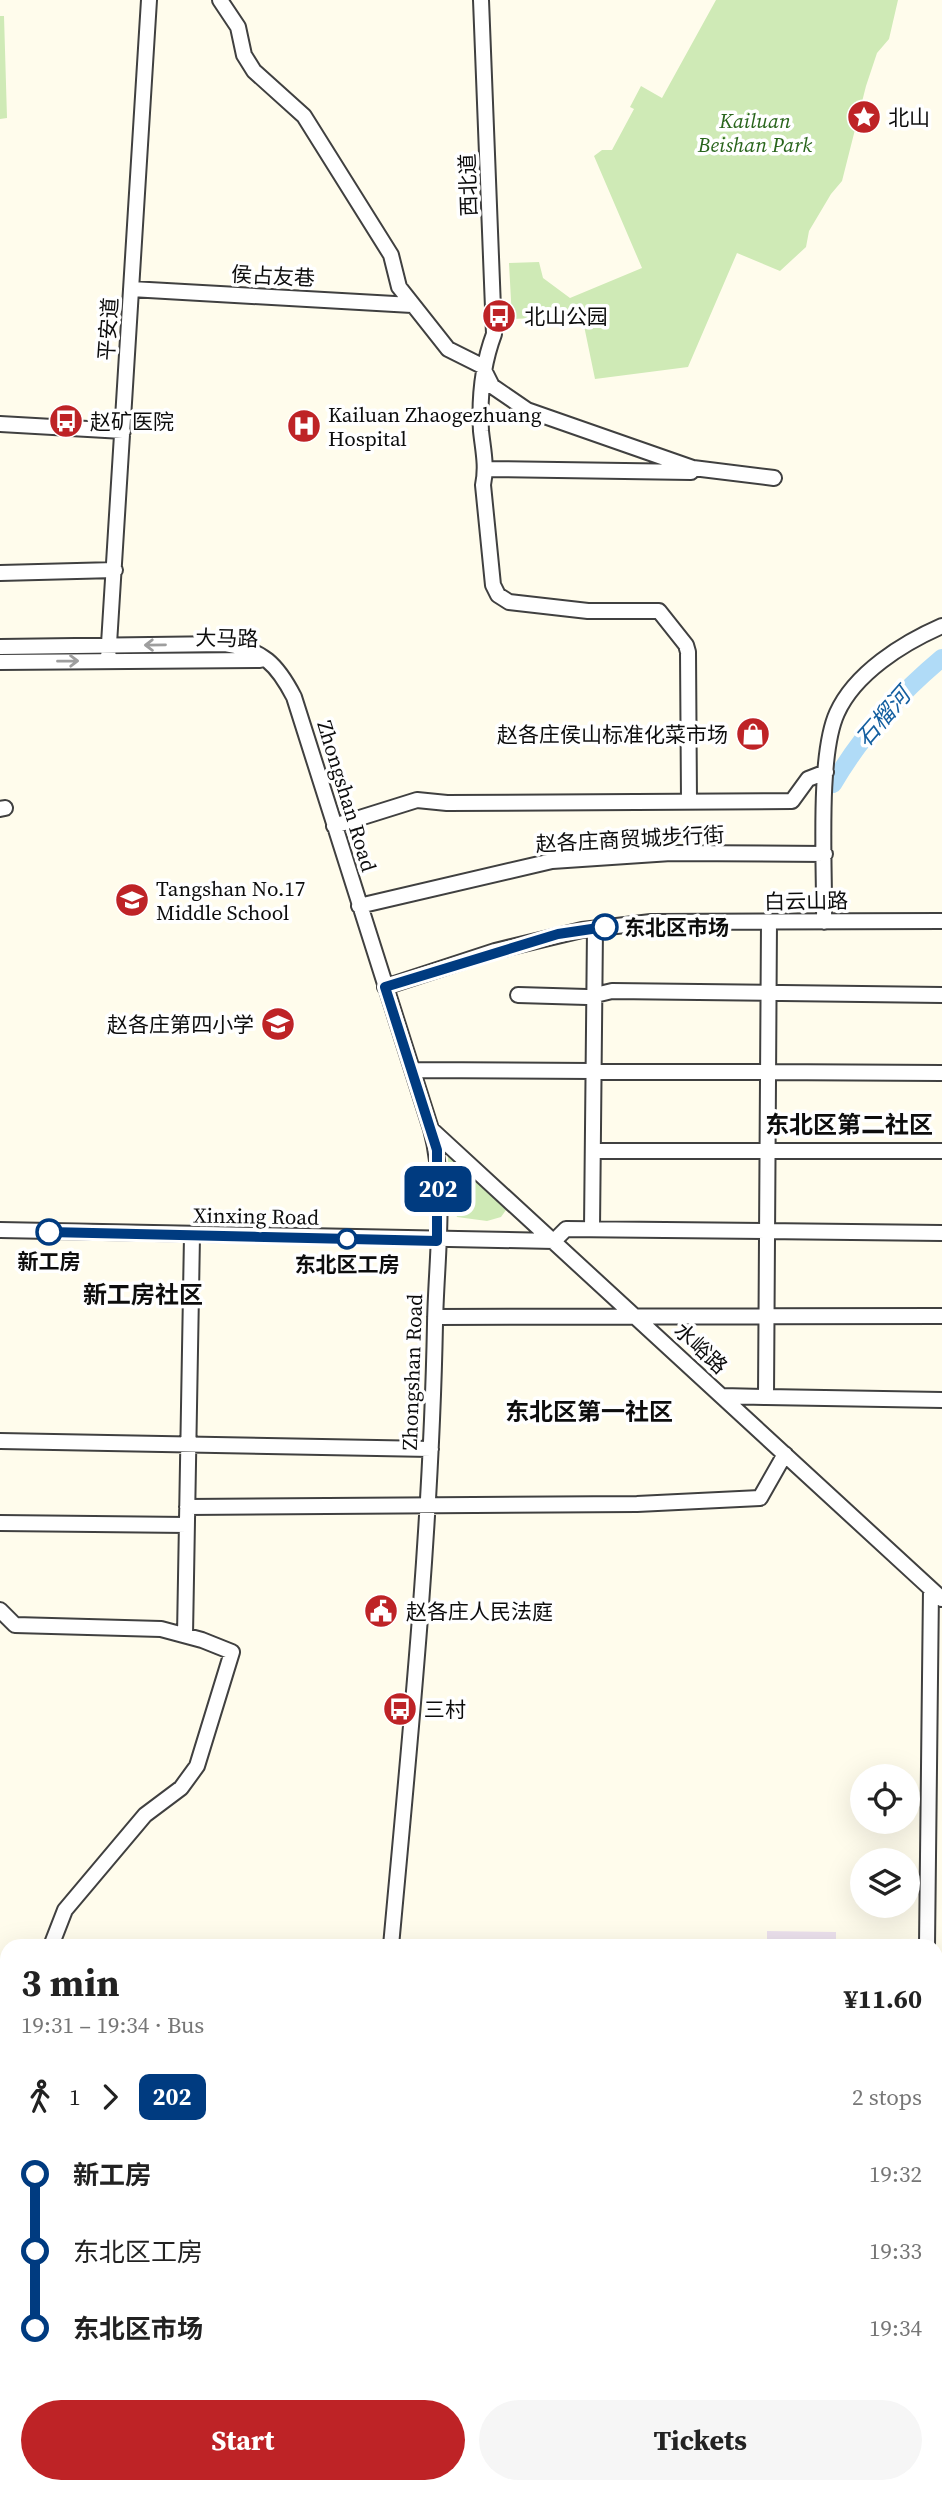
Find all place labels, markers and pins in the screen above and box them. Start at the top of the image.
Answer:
place icon: 北山 [845,98,883,136]
place label: 北山 [888,103,930,132]
bus stop icon: 北山公园 [480,297,518,335]
place label: 北山公园 [524,302,608,331]
place label: Kailuan Zhaogezhuang Hospital [328,400,542,453]
bus stop icon: 赵矿医院 [47,402,85,440]
place label: 赵矿医院 [90,407,174,436]
hospital icon: Kailuan Zhaogezhuang Hospital [285,407,323,445]
shop icon: 赵各庄侯山标准化菜市场 [734,715,772,753]
place label: 赵各庄侯山标准化菜市场 [497,720,728,749]
place label: Tangshan No.17 Middle School [156,874,305,927]
school or university icon: Tangshan No.17 Middle School [113,881,151,919]
place label: 东北区市场 [624,913,729,942]
marker: 东北区市场 [592,914,618,940]
school or university icon: 赵各庄第四小学 [259,1005,297,1043]
place label: 赵各庄第四小学 [107,1010,254,1039]
marker: 新工房 [36,1219,62,1245]
marker: 东北区工房 [337,1229,357,1249]
place label: 新工房 [18,1247,81,1276]
place label: 东北区工房 [295,1250,400,1279]
public building icon: 赵各庄人民法庭 [362,1592,400,1630]
place label: 赵各庄人民法庭 [406,1597,553,1626]
bus stop icon: 三村 [381,1690,419,1728]
place label: 三村 [424,1695,466,1724]

